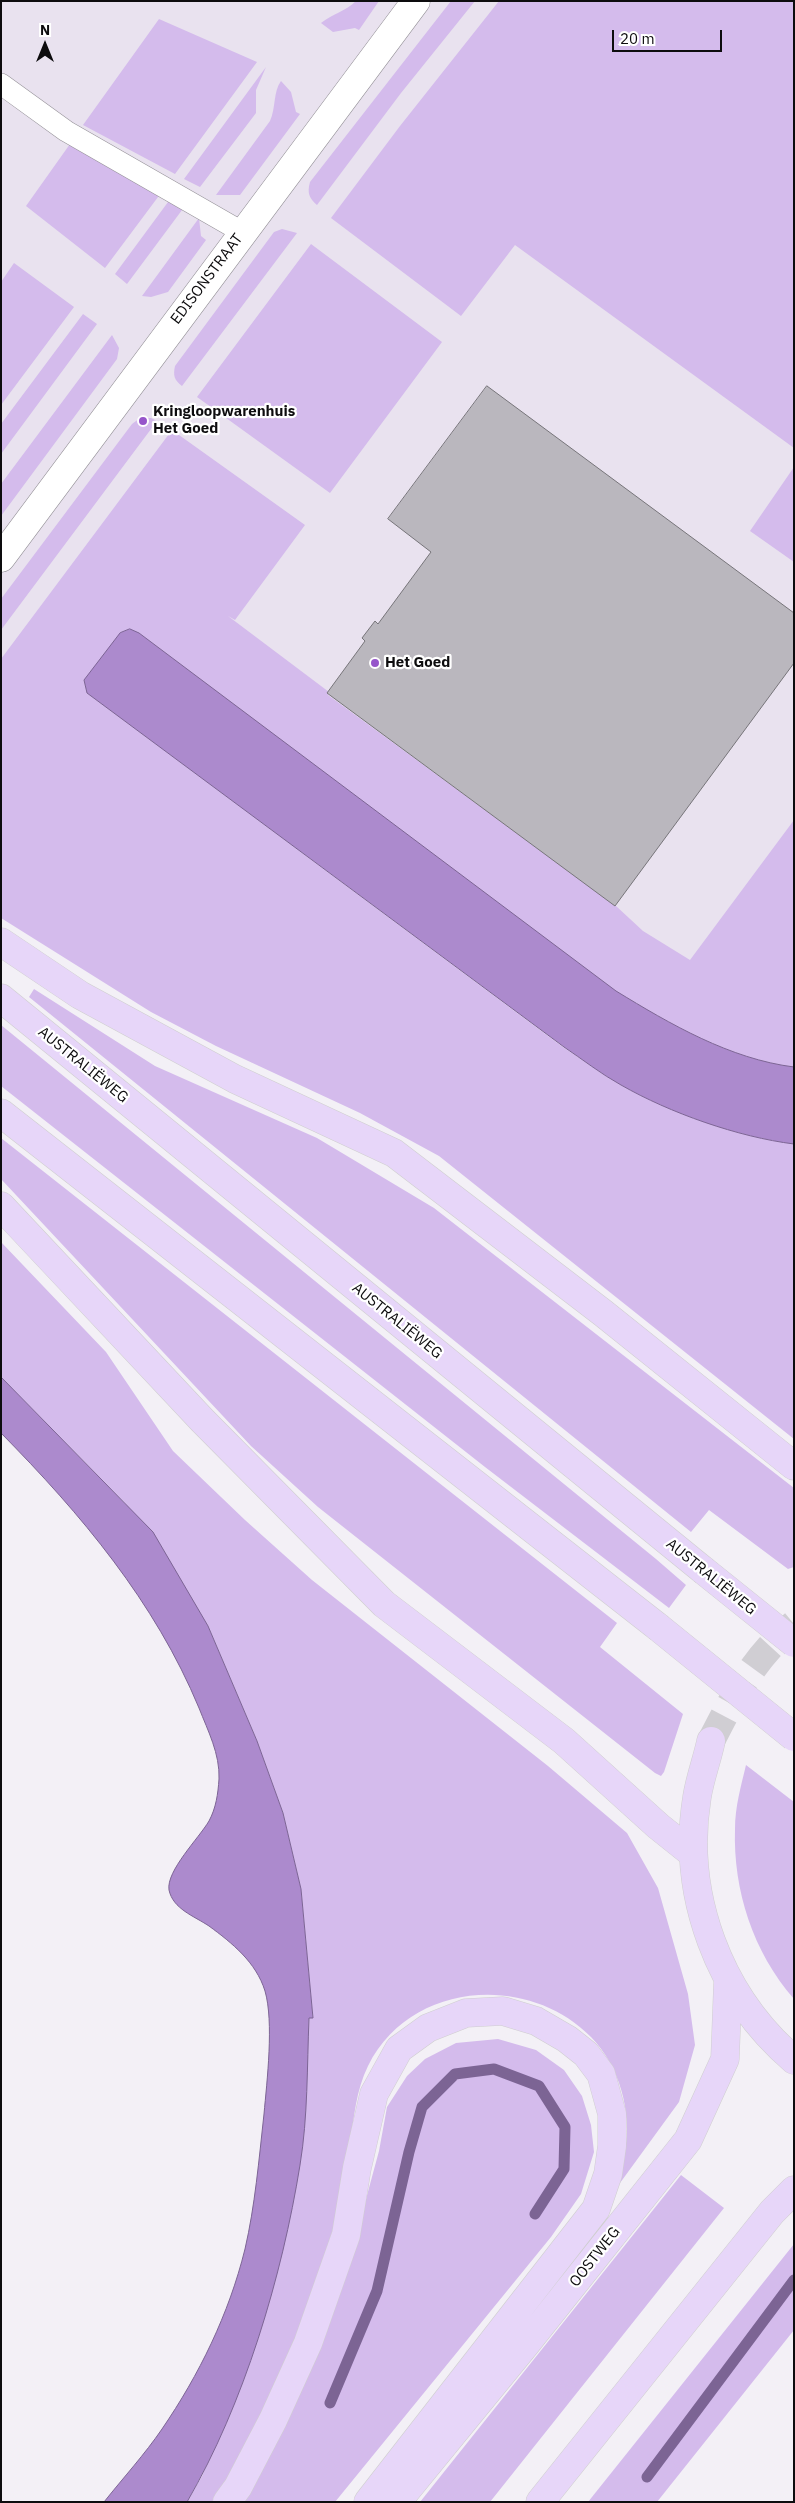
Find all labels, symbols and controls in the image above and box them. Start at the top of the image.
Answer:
north arrow [20,20,70,70]
scale bar [615,20,725,52]
text: N [40,21,50,39]
text: 20 m [620,29,655,48]
street label: EDISONSTRAAT [167,230,247,328]
place label: Kringloopwarenhuis Het Goed [153,403,295,438]
marker: Kringloopwarenhuis Het Goed [137,415,149,427]
place label: Het Goed [385,654,450,672]
marker: Het Goed [369,657,381,669]
street label: AUSTRALIËWEG [34,1023,132,1107]
street label: AUSTRALIËWEG [348,1279,446,1363]
street label: AUSTRALIËWEG [662,1535,760,1619]
street label: OOSTWEG [566,2223,624,2291]

